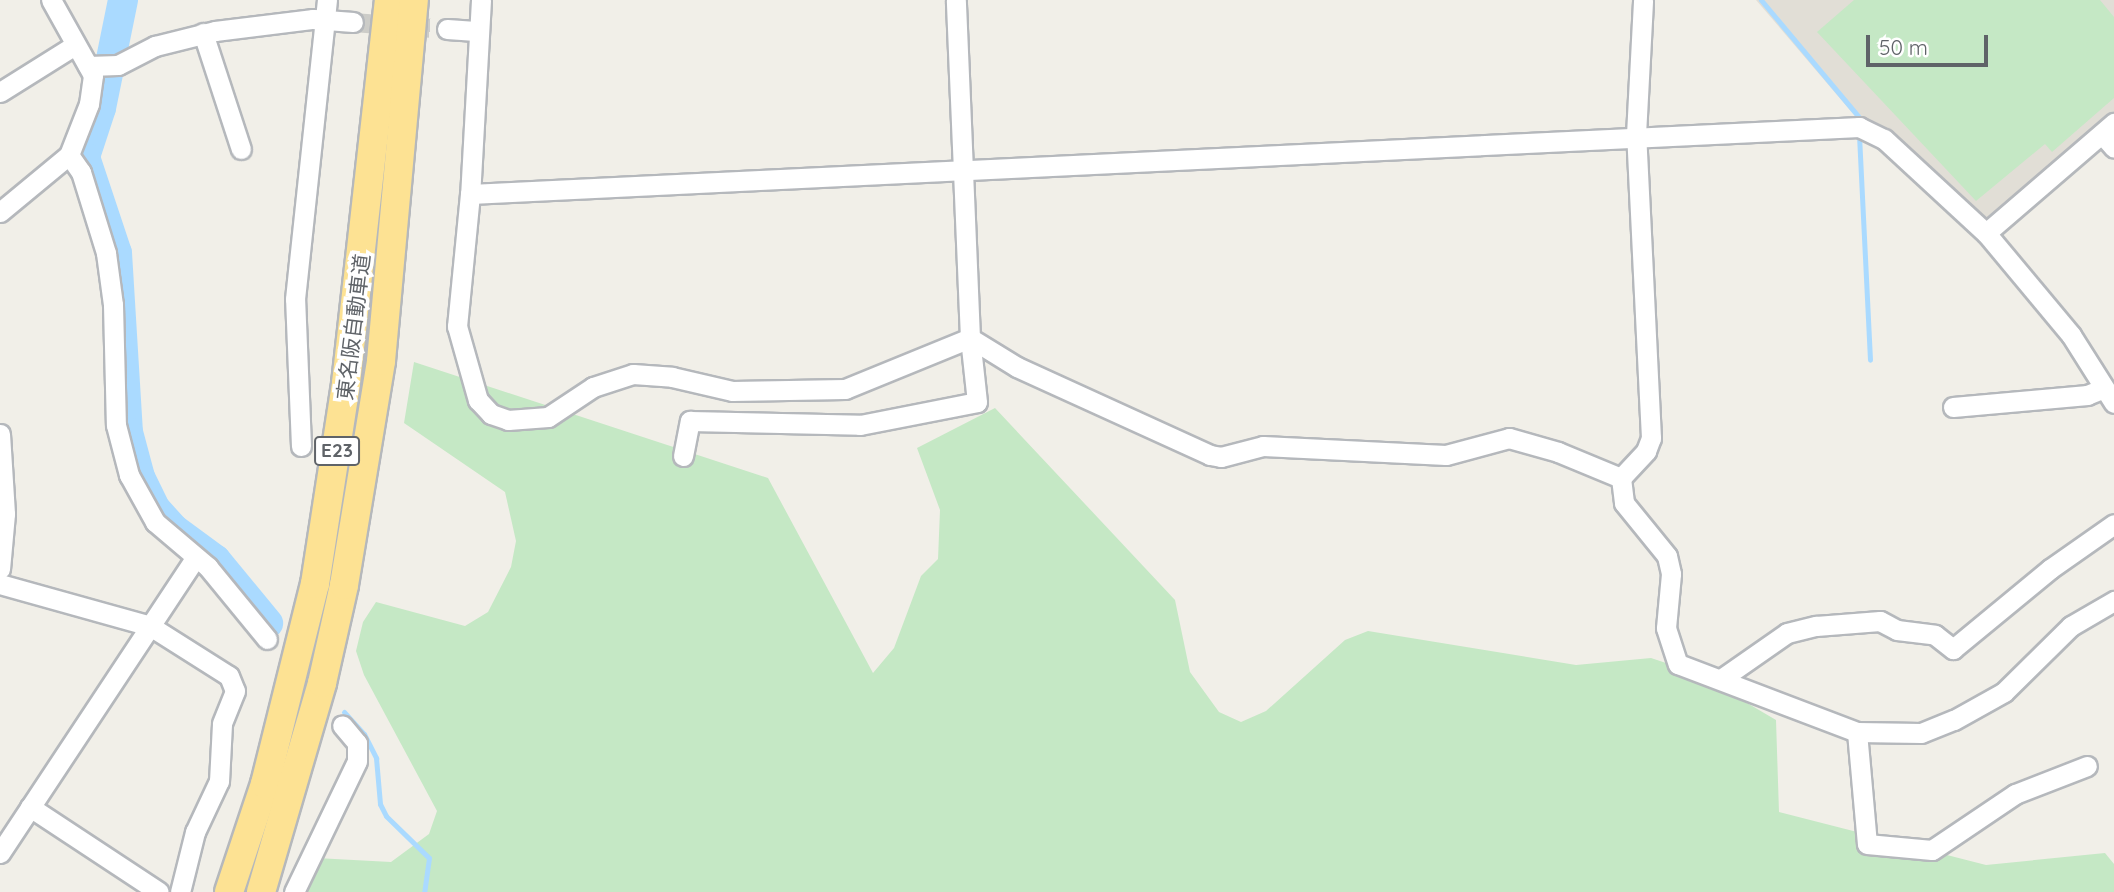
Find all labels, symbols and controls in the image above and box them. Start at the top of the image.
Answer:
scale bar [1869,21,1992,65]
text: 50 m [1879,34,1928,60]
street label: 東名阪自動車道 [332,253,374,401]
road number: E23 [312,436,362,466]

